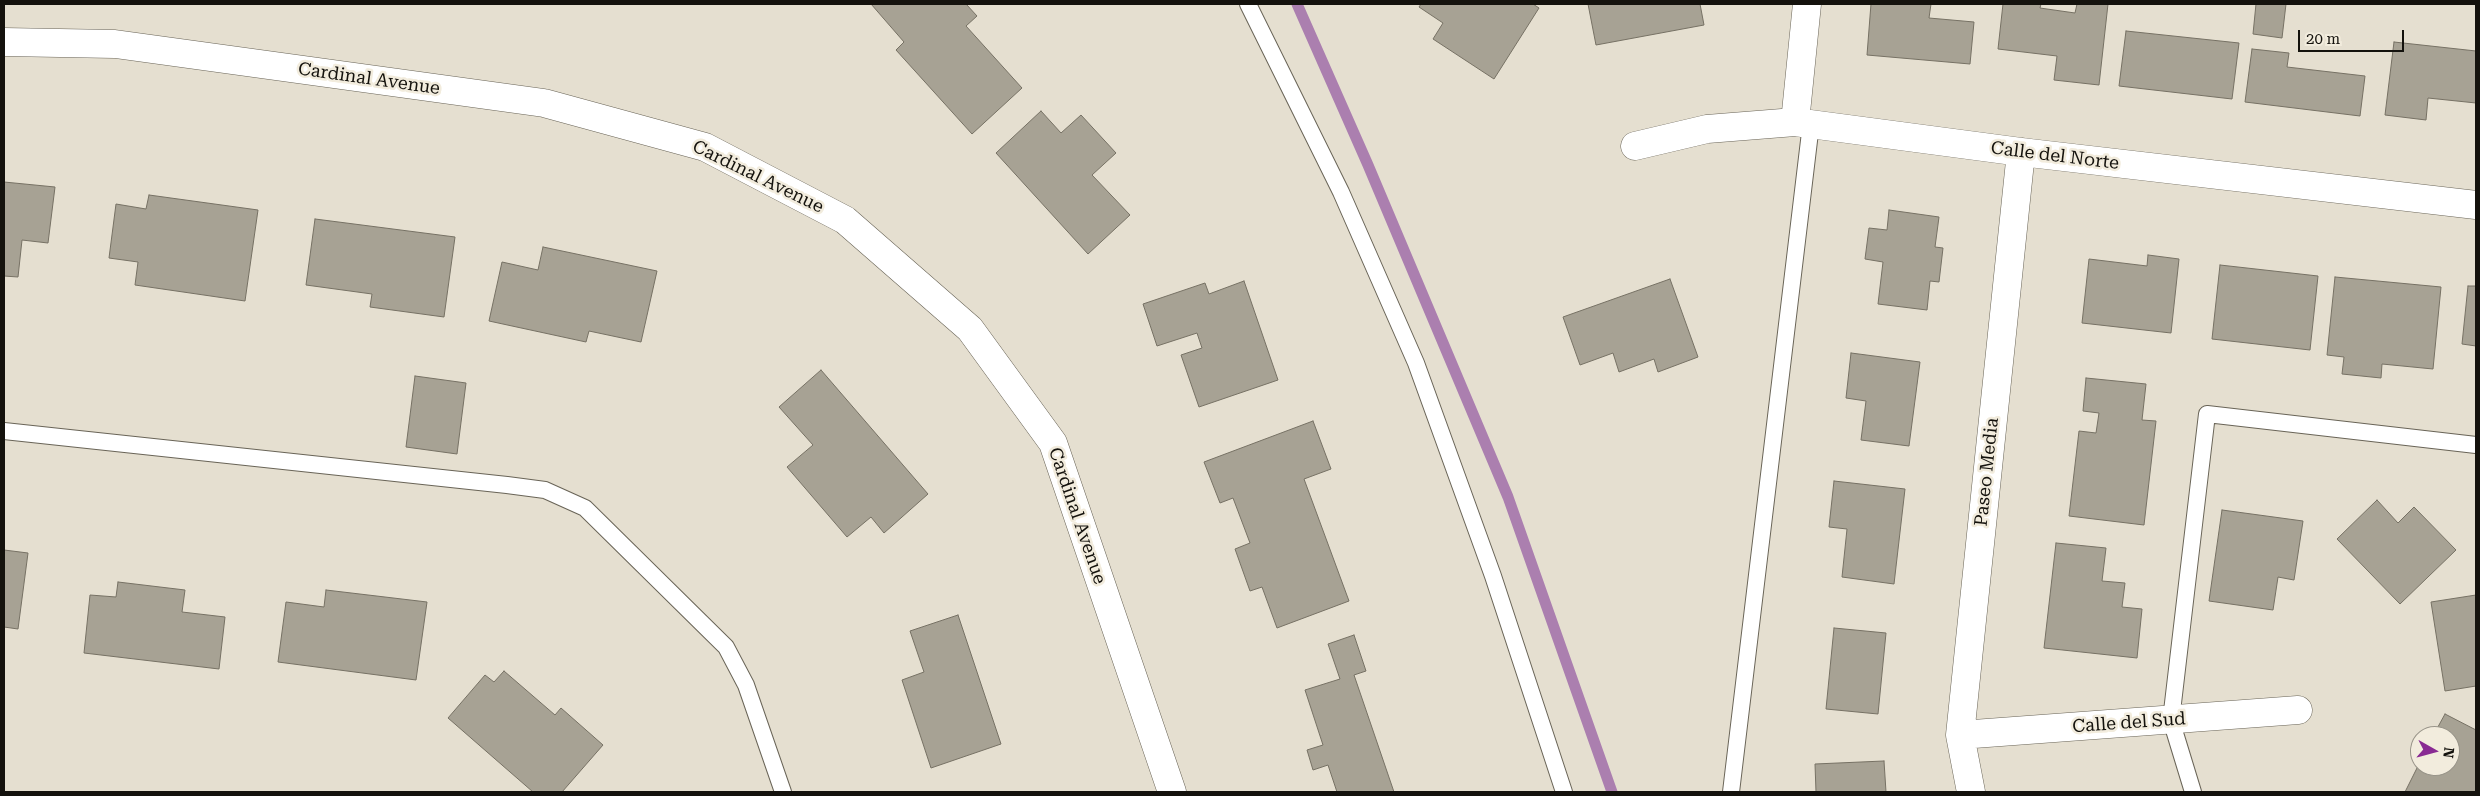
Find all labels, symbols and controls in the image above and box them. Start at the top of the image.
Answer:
scale bar [2300,20,2406,52]
text: 20 m [2306,30,2340,48]
street label: Cardinal Avenue [297,58,441,100]
street label: Cardinal Avenue [689,136,827,218]
street label: Calle del Norte [1990,137,2120,175]
street label: Paseo Media [1971,417,2003,527]
street label: Cardinal Avenue [1043,445,1111,587]
street label: Calle del Sud [2072,708,2186,738]
north arrow [2410,726,2460,776]
text: N [2440,746,2457,759]

